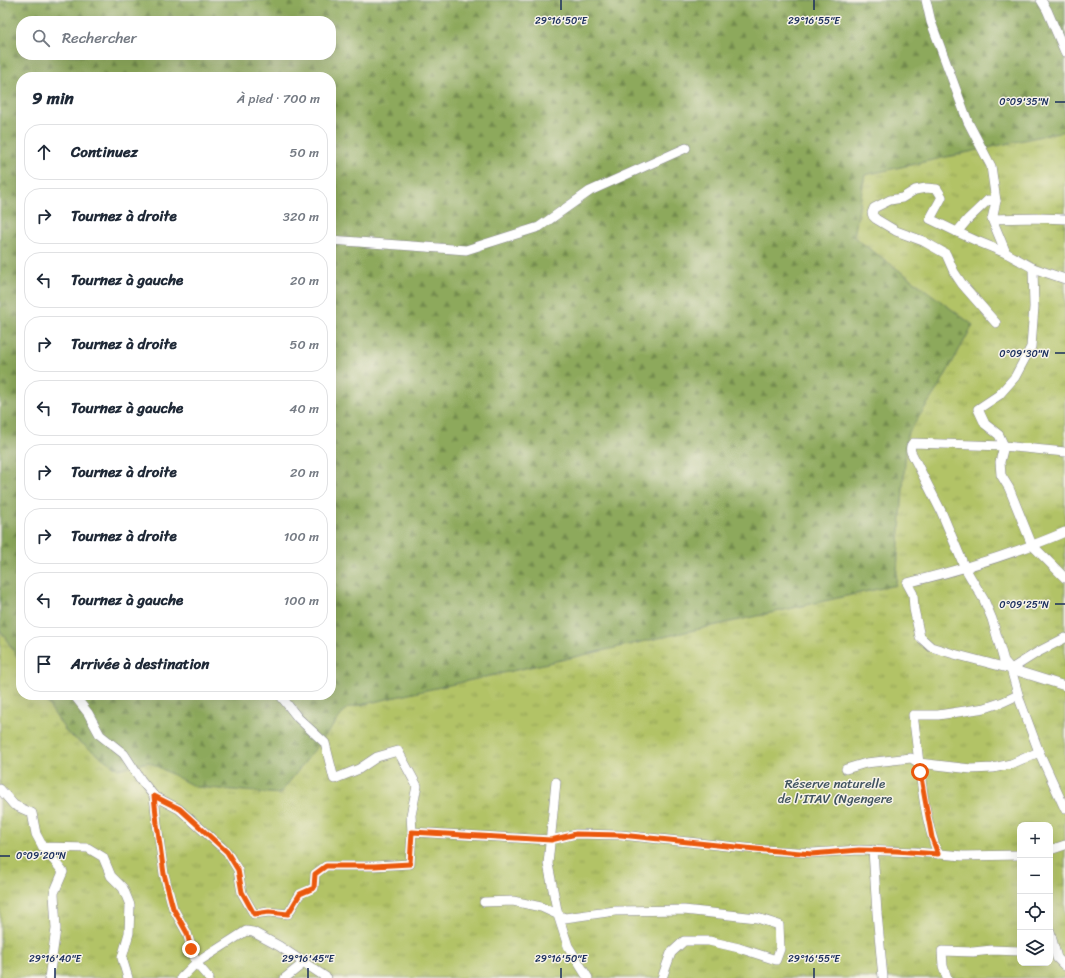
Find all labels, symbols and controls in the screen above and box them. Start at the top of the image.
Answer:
text: 29°16'50"E [535,12,588,30]
text: 29°16'55"E [788,12,841,30]
search box [16,16,336,60]
text: Rechercher [62,25,137,51]
icon: search [30,27,52,49]
text: 9 min [32,83,74,113]
text: À pied · 700 m [237,87,320,110]
text: 0°09'35"N [999,93,1049,111]
text: Continuez [71,139,138,165]
icon: ahead [33,141,55,163]
text: 50 m [289,141,319,164]
text: Tournez à droite [71,203,177,229]
icon: right [33,205,55,227]
text: 320 m [283,205,319,228]
text: Tournez à gauche [71,267,183,293]
icon: left [33,269,55,291]
text: 20 m [290,269,319,292]
text: Tournez à droite [71,331,177,357]
icon: right [33,333,55,355]
text: 50 m [289,333,319,356]
text: 0°09'30"N [999,345,1049,363]
text: Tournez à gauche [71,395,183,421]
icon: left [33,397,55,419]
text: 40 m [289,397,319,420]
text: Tournez à droite [71,459,177,485]
icon: right [33,461,55,483]
text: 20 m [290,461,319,484]
text: Tournez à droite [71,523,177,549]
icon: right [33,525,55,547]
text: 100 m [284,525,319,548]
text: Tournez à gauche [71,587,183,613]
icon: left [33,589,55,611]
text: 100 m [284,589,319,612]
text: 0°09'25"N [999,596,1049,614]
text: Arrivée à destination [71,651,209,677]
icon: arrive [33,653,55,675]
route start [911,763,929,781]
park label: Réserve naturelle de l'ITAV (Ngengere [778,772,892,810]
map controls [1017,822,1053,966]
button: + [1017,822,1053,858]
text: 0°09'20"N [16,847,66,865]
button: − [1017,858,1053,894]
button: locate [1017,894,1053,930]
button: layers [1017,930,1053,966]
route end [182,940,200,958]
text: 29°16'40"E [29,950,83,968]
text: 29°16'45"E [282,950,335,968]
text: 29°16'50"E [535,950,588,968]
text: 29°16'55"E [788,950,841,968]

